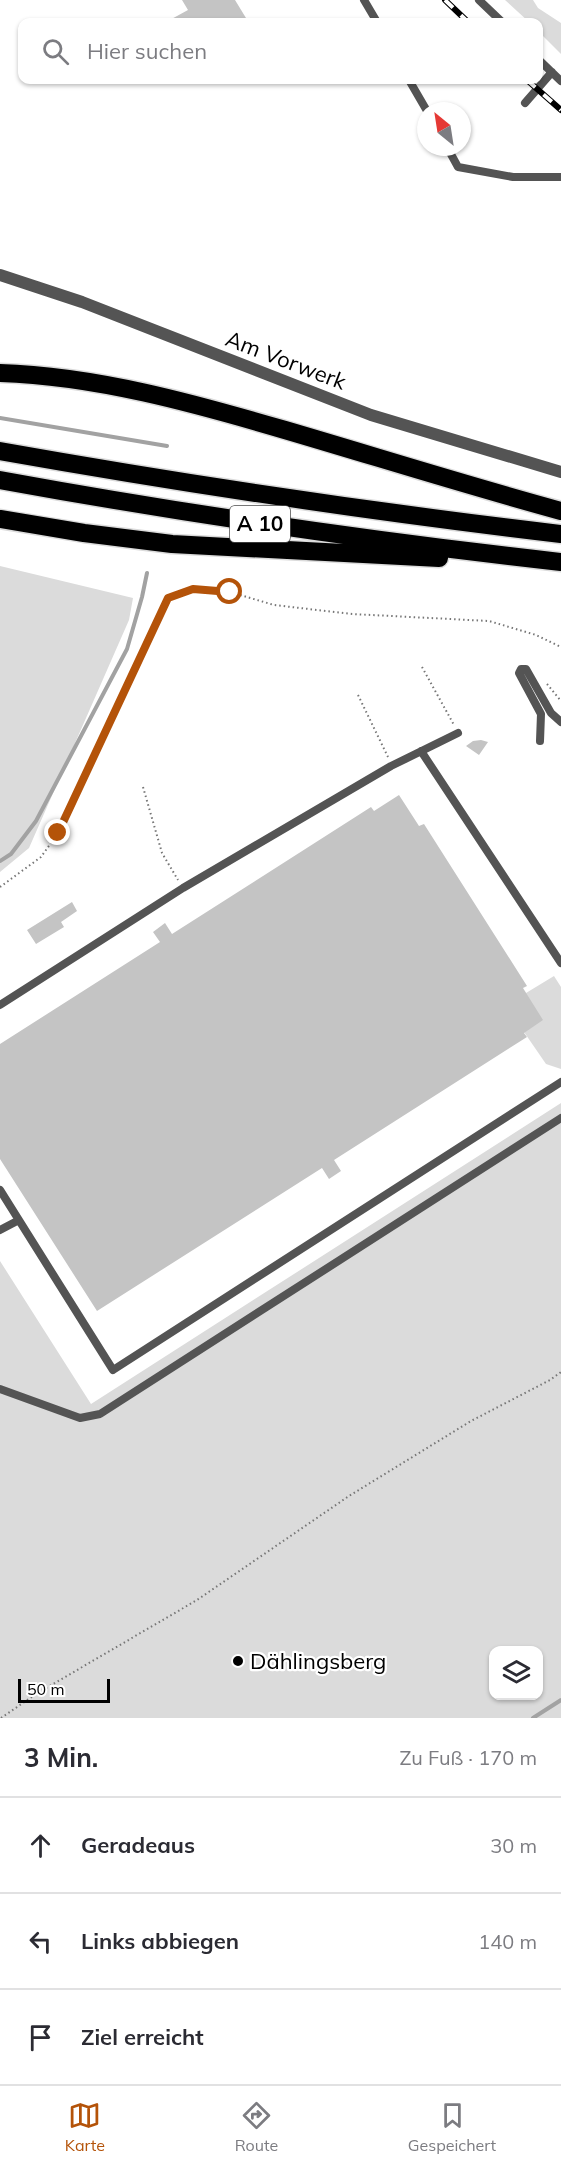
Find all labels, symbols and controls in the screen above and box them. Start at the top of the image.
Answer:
search box [18,18,543,84]
icon: search [39,35,72,68]
text: Hier suchen [87,37,207,65]
north arrow [417,102,471,156]
street label: Am Vorwerk [222,324,351,396]
road number: A 10 [230,506,290,542]
route start [216,578,242,604]
route end [44,819,70,845]
map controls [489,1646,543,1700]
button: layers [489,1646,543,1700]
place label: Dählingsberg [250,1647,386,1675]
marker: Dählingsberg [231,1654,245,1668]
scale bar [18,1676,110,1704]
text: 50 m [27,1679,64,1699]
text: 3 Min. [24,1741,98,1774]
text: Zu Fuß · 170 m [399,1745,537,1770]
icon: ahead [24,1829,57,1862]
text: Geradeaus [81,1831,195,1859]
text: 30 m [490,1833,537,1858]
icon: left [24,1925,57,1958]
text: Links abbiegen [81,1927,239,1955]
text: 140 m [478,1929,537,1954]
icon: arrive [24,2021,57,2054]
text: Ziel erreicht [81,2023,204,2051]
tab: Karte [65,2099,105,2155]
tab: Route [235,2099,278,2155]
tab: Gespeichert [408,2099,496,2155]

